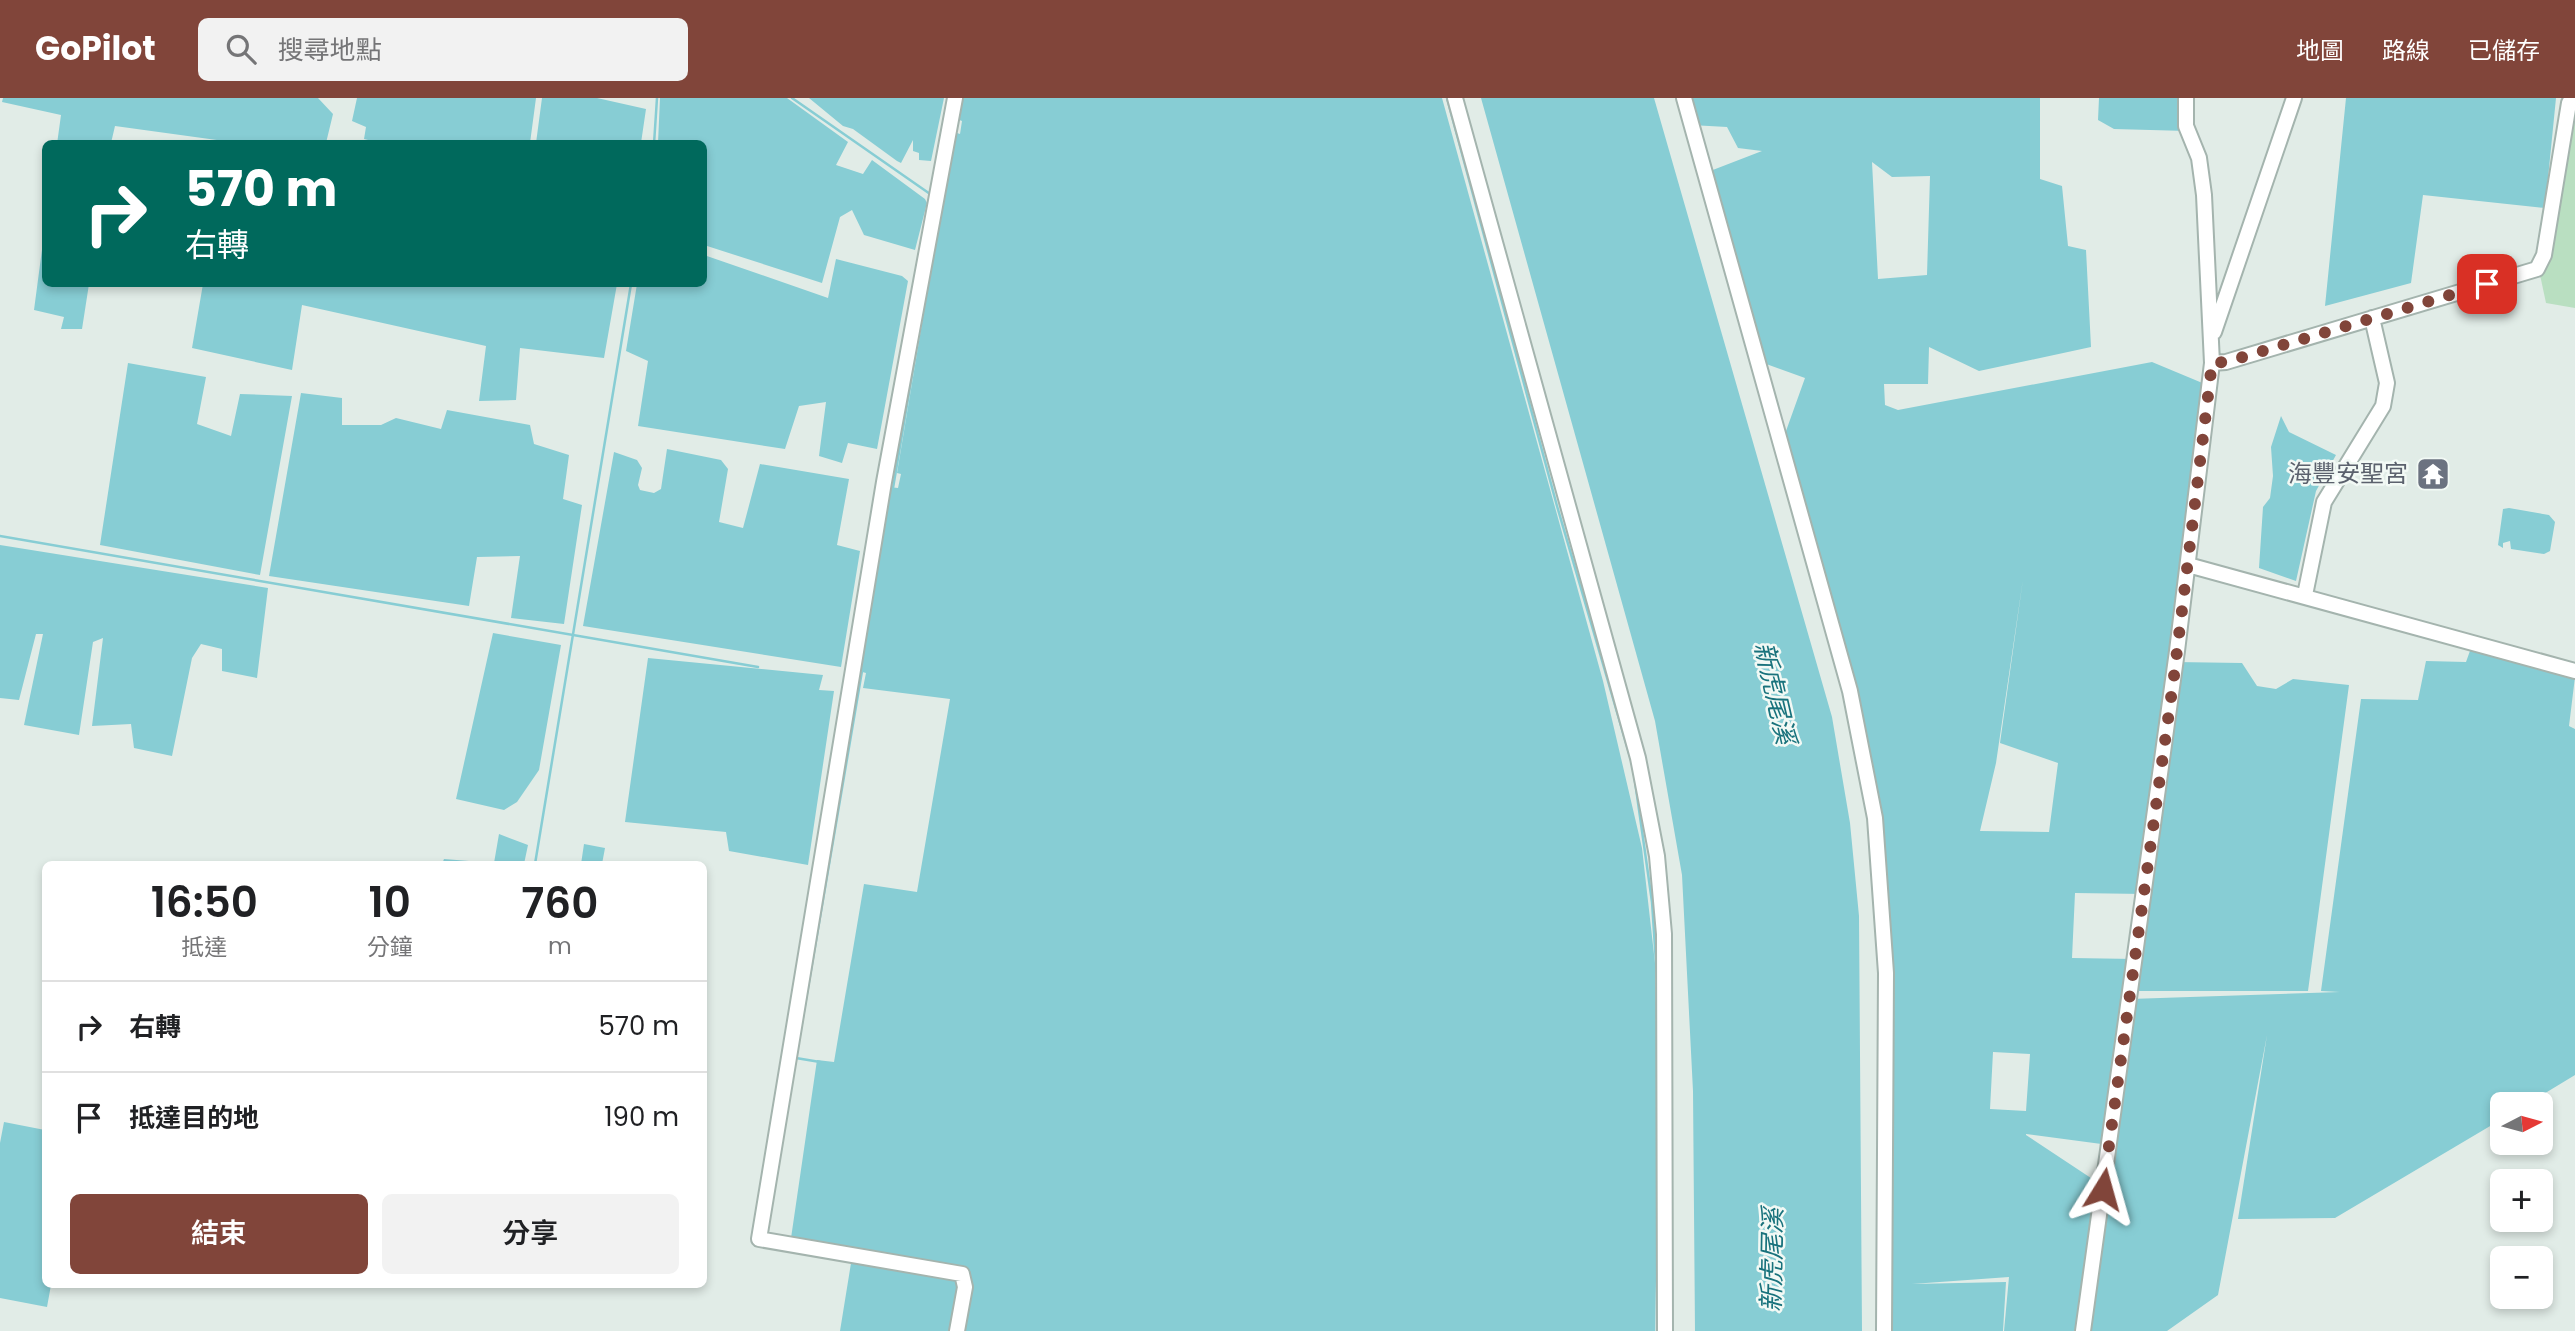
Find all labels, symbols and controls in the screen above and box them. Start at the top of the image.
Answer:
search box [198,18,688,81]
text: GoPilot [35,25,156,72]
icon: search [222,30,260,68]
text: 搜尋地點 [278,32,382,68]
text: 地圖 [2296,34,2344,67]
text: 路線 [2382,34,2430,67]
text: 已儲存 [2468,34,2540,67]
text: 570 m [185,155,337,223]
icon: right [70,168,161,259]
text: 右轉 [185,222,249,267]
pin [2457,254,2517,314]
icon: arrive [2468,265,2506,303]
temple icon: 海豐安聖宮 [2414,455,2452,493]
place label: 海豐安聖宮 [2288,457,2408,490]
water label: 新虎尾溪 [1746,638,1805,752]
text: 16:50 [151,873,258,932]
text: 10 [368,873,411,932]
text: 760 [521,874,598,933]
text: m [548,930,572,962]
text: 抵達 [181,931,227,963]
text: 分鐘 [367,931,413,963]
icon: right [70,1008,108,1046]
text: 570 m [598,1008,679,1044]
text: 右轉 [129,1009,181,1045]
north arrow [2490,1092,2553,1155]
map controls [2490,1092,2553,1309]
icon: arrive [70,1099,108,1137]
text: 190 m [604,1099,679,1135]
text: 抵達目的地 [129,1100,259,1136]
position arrow [2066,1152,2140,1226]
button: + [2490,1169,2553,1232]
button: 結束 [70,1194,368,1274]
button: 分享 [382,1194,679,1274]
water label: 新虎尾溪 [1753,1204,1791,1312]
button: − [2490,1246,2553,1309]

